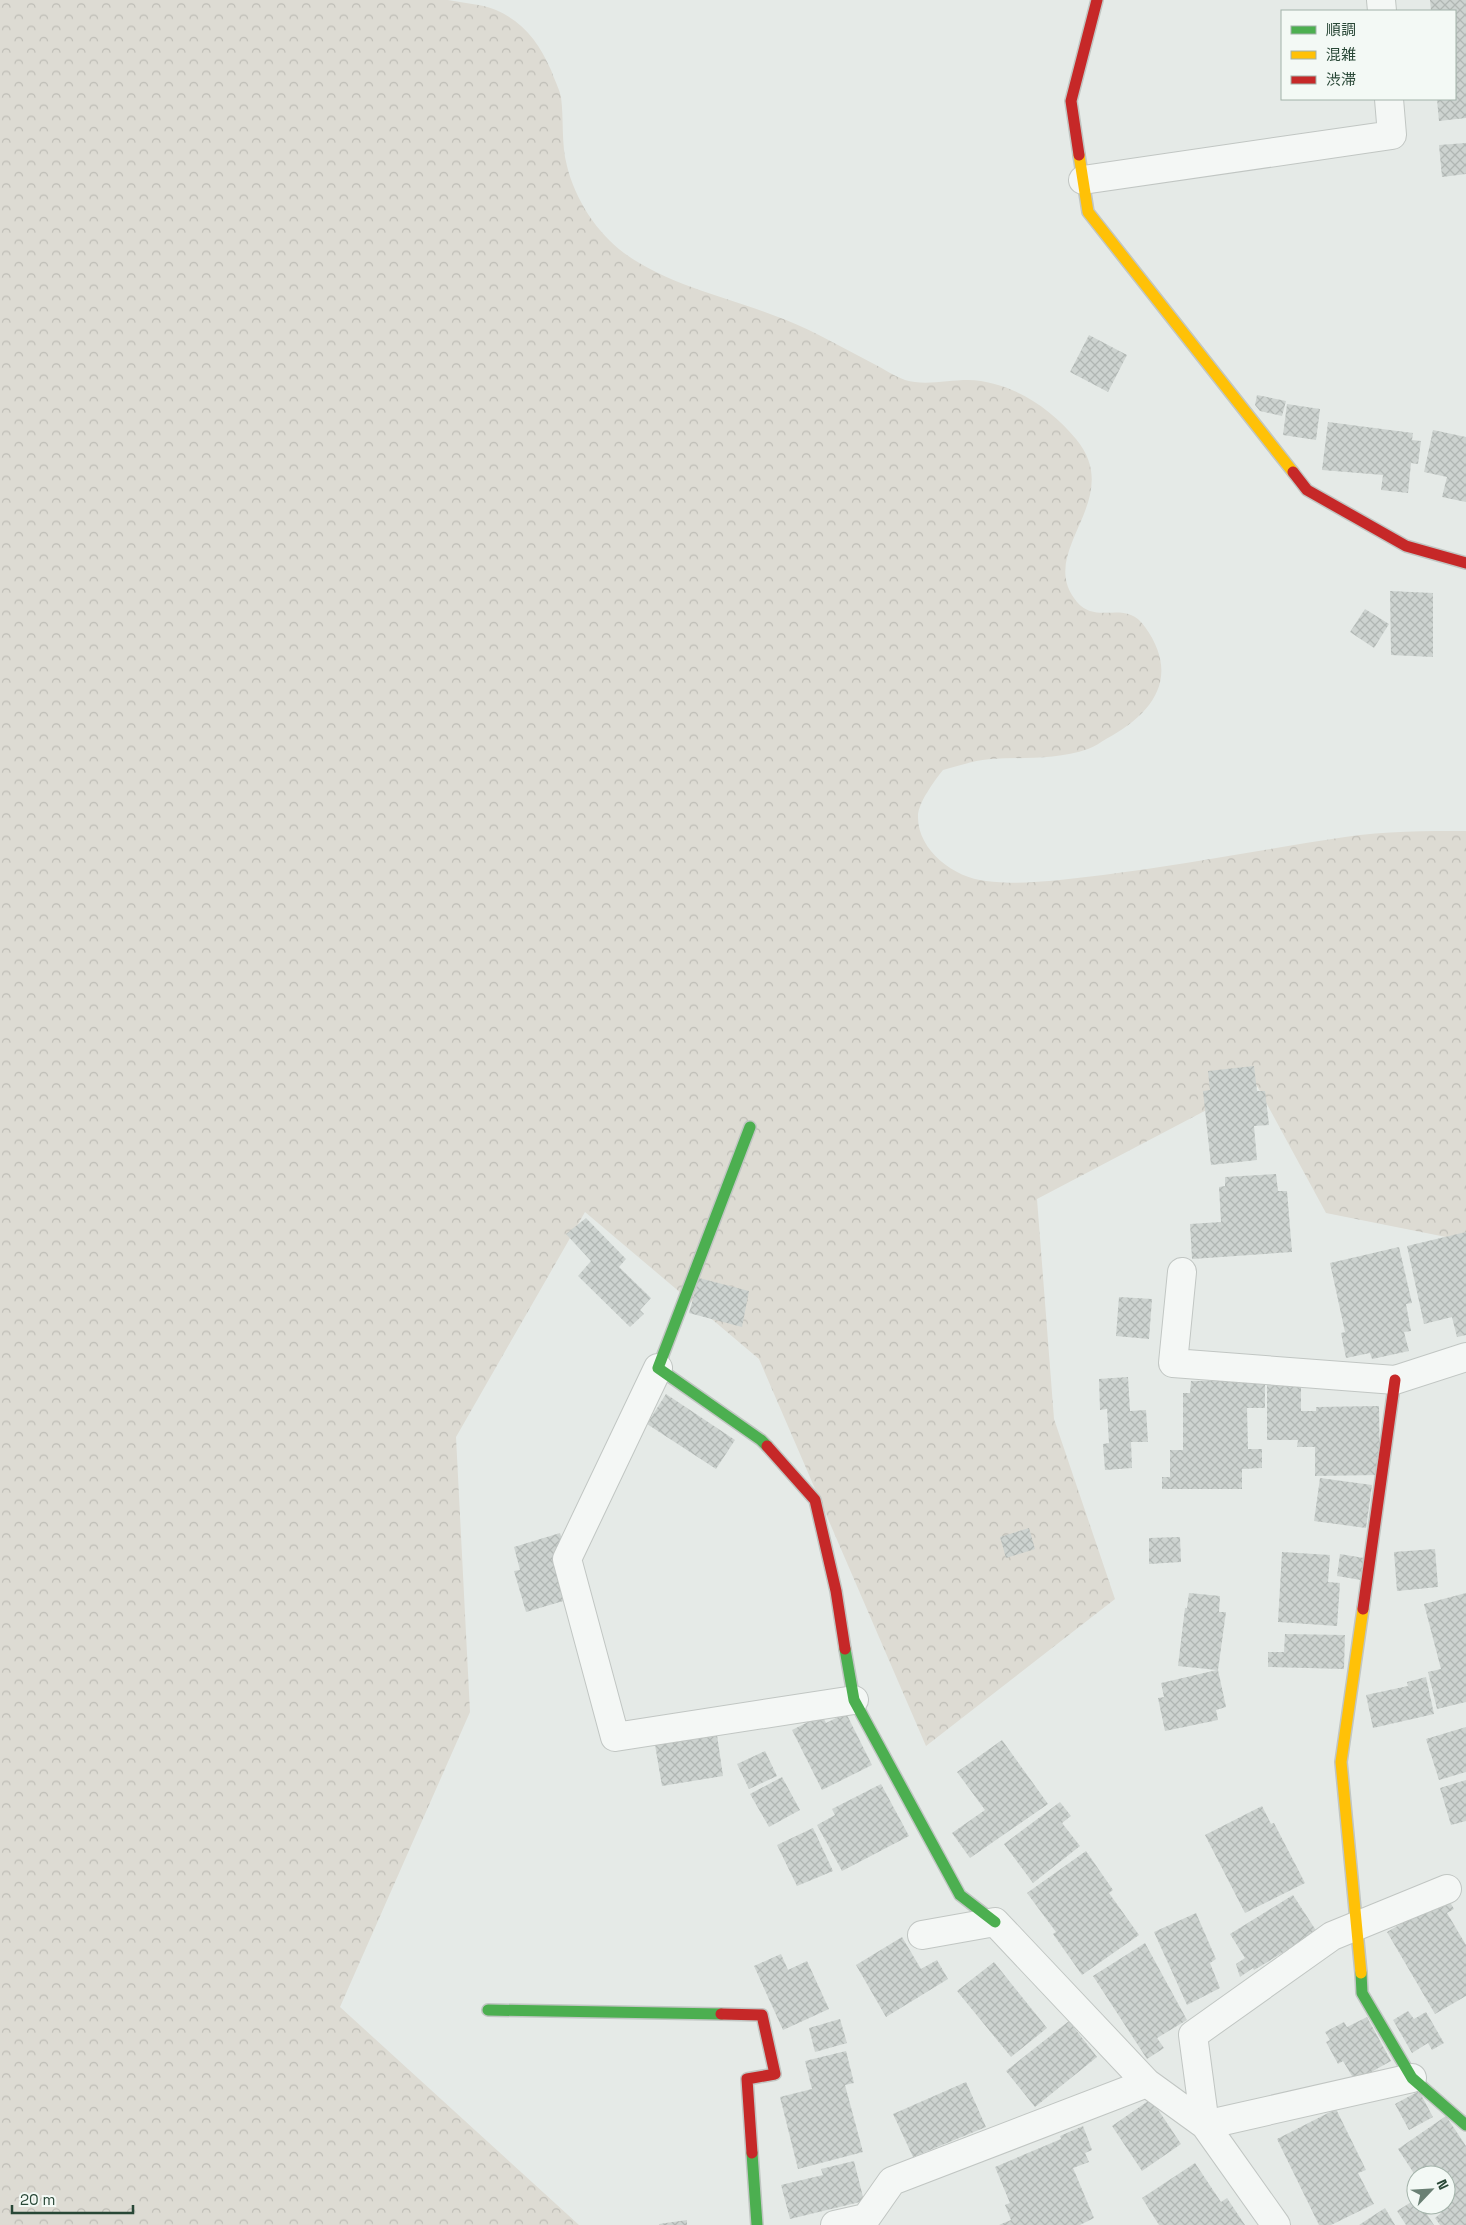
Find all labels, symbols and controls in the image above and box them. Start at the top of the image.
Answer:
legend [1281,10,1456,100]
text: 順調 [1326,20,1356,39]
text: 混雑 [1326,45,1356,64]
text: 渋滞 [1326,70,1356,89]
north arrow [1406,2165,1456,2215]
text: N [1433,2176,1453,2193]
scale bar [12,2182,134,2214]
text: 20 m [20,2190,55,2209]

